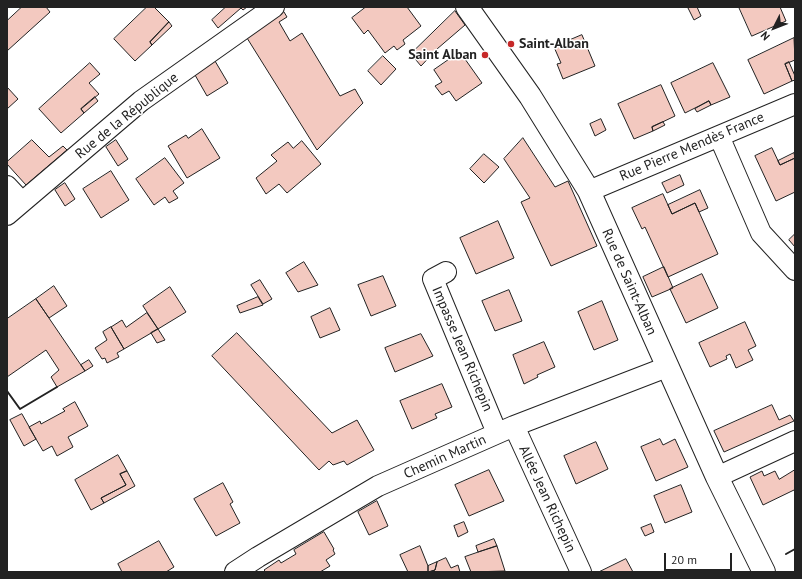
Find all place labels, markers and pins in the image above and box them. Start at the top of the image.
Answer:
place label: Saint-Alban [519,36,589,52]
marker: Saint-Alban [506,39,516,49]
place label: Saint Alban [408,47,477,63]
marker: Saint Alban [480,50,490,60]

